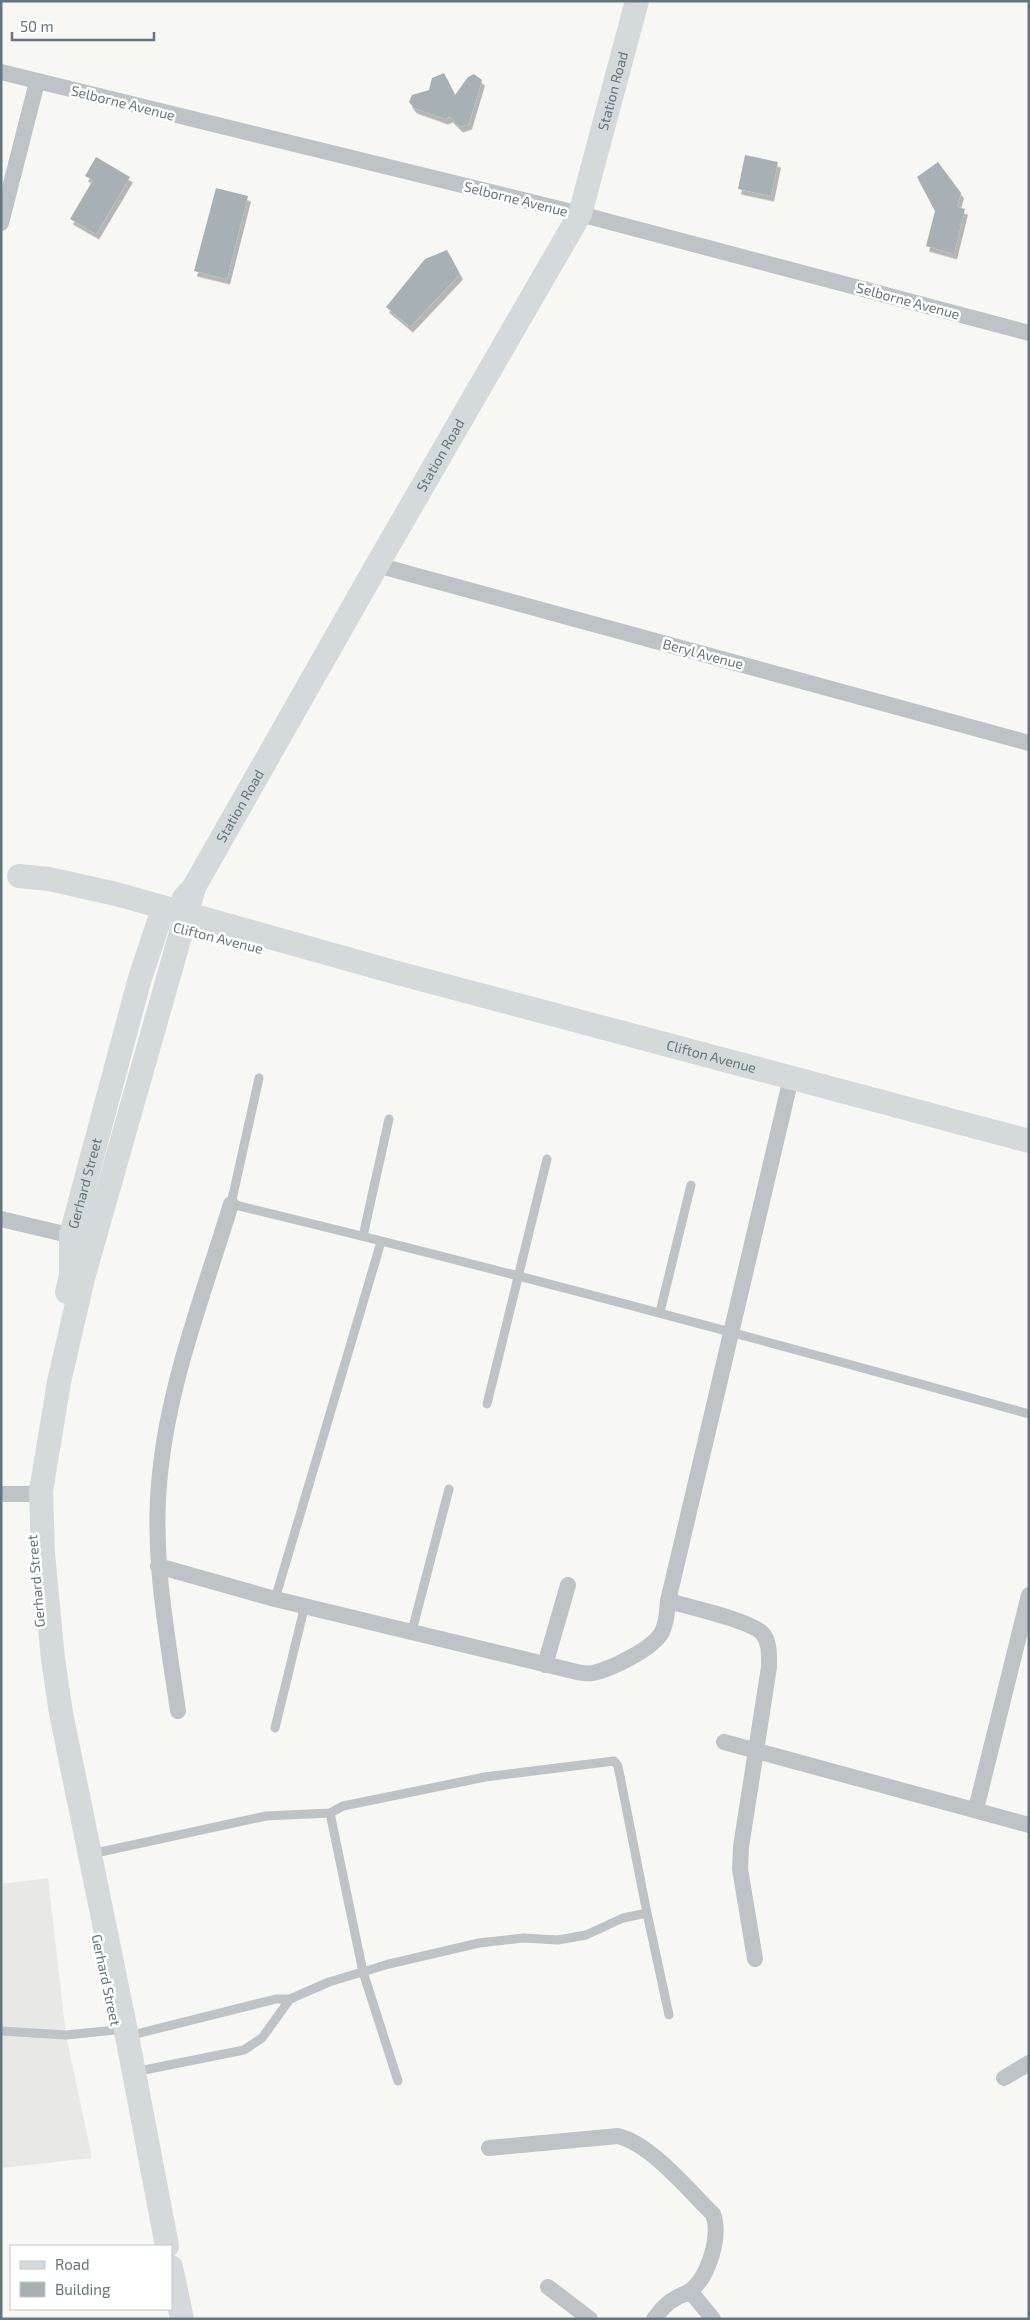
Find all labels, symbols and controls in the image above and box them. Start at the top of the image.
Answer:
scale bar [12,10,155,42]
text: 50 m [20,17,54,35]
street label: Station Road [594,50,631,132]
street label: Selborne Avenue [69,81,177,124]
street label: Selborne Avenue [462,177,570,220]
street label: Selborne Avenue [855,279,962,323]
street label: Station Road [412,416,468,494]
street label: Beryl Avenue [661,635,745,672]
street label: Station Road [212,766,267,845]
street label: Clifton Avenue [171,918,265,957]
street label: Clifton Avenue [665,1036,758,1076]
street label: Gerhard Street [64,1136,105,1230]
street label: Gerhard Street [23,1534,48,1628]
street label: Gerhard Street [88,1933,125,2027]
legend [10,2245,172,2310]
text: Road [55,2255,90,2273]
text: Building [55,2280,111,2298]

